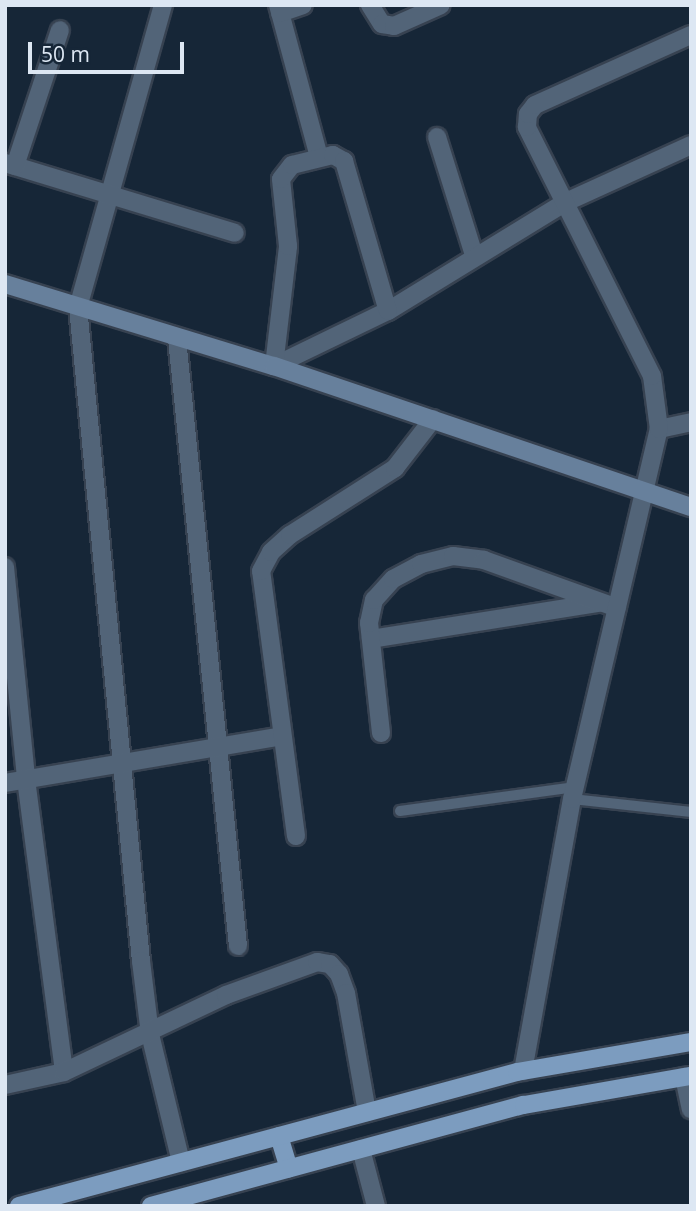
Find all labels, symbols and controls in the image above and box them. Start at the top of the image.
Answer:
scale bar [32,28,187,72]
text: 50 m [41,40,90,68]

